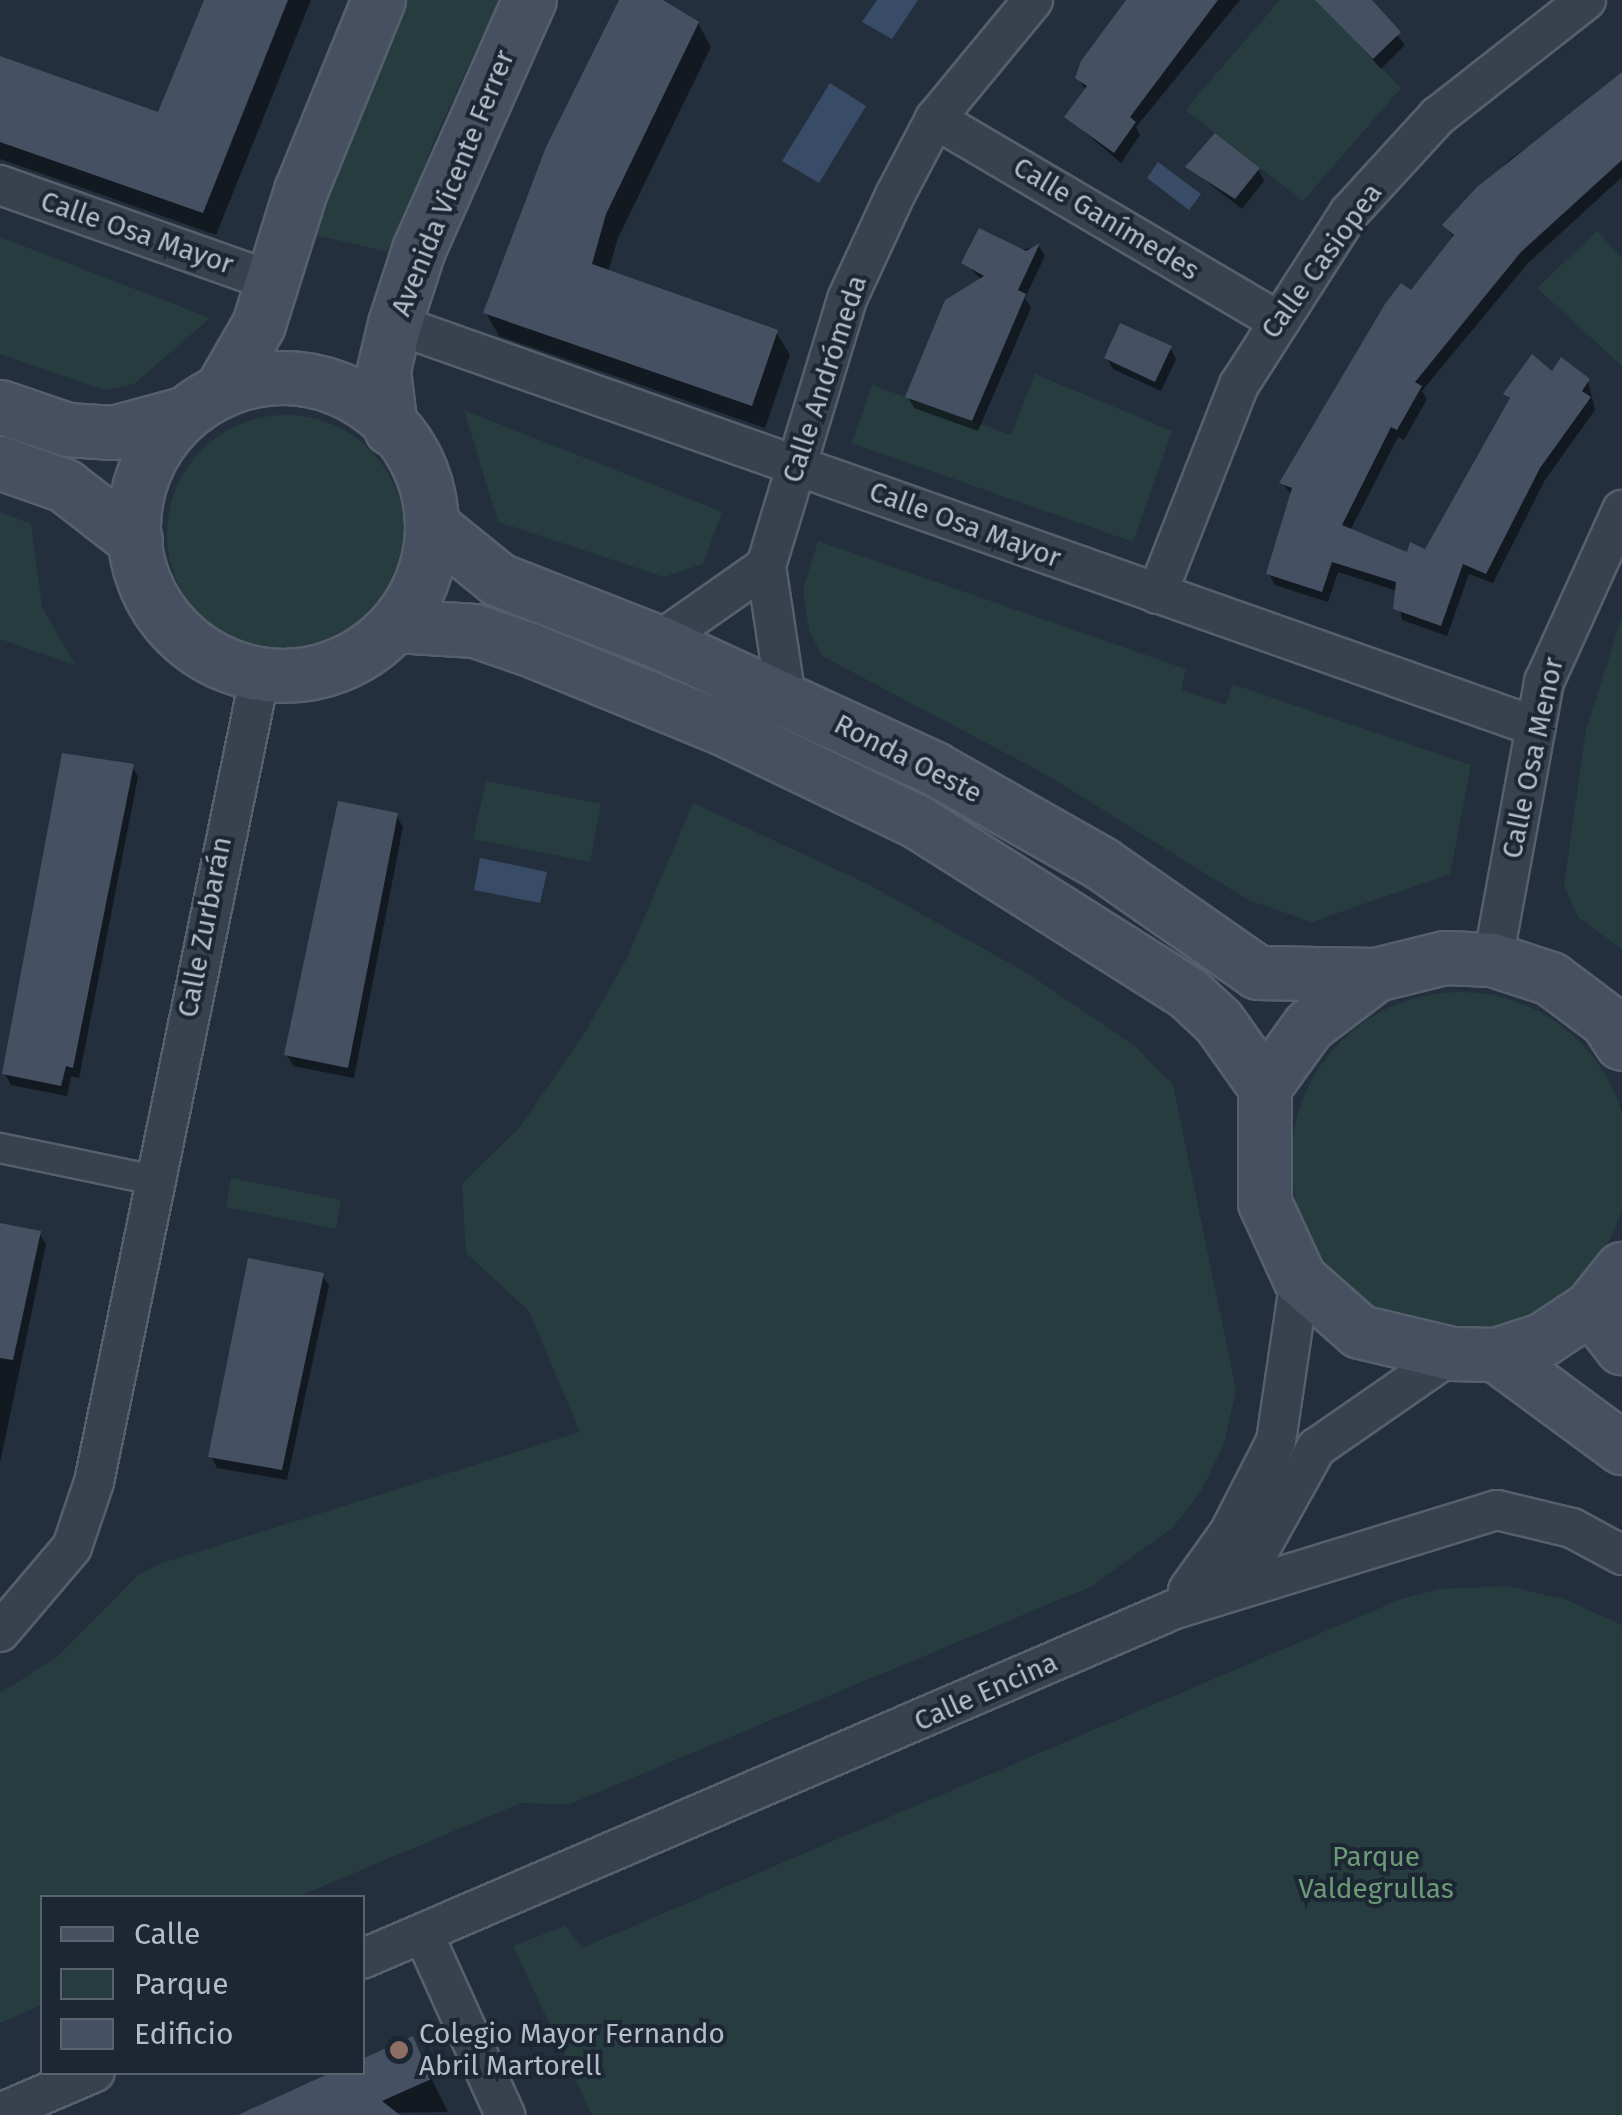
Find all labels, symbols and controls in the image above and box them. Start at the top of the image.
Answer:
street label: Avenida Vicente Ferrer [384,45,522,321]
street label: Calle Ganímedes [1007,150,1205,288]
street label: Calle Casiopea [1254,177,1390,345]
street label: Calle Osa Mayor [36,184,238,282]
street label: Calle Andrómeda [776,271,874,487]
street label: Calle Osa Mayor [865,475,1065,575]
street label: Calle Osa Menor [1495,654,1571,862]
street label: Ronda Oeste [828,707,988,811]
street label: Calle Zurbarán [171,834,239,1020]
street label: Calle Encina [909,1645,1063,1739]
park label: Parque Valdegrullas [1298,1840,1454,1906]
legend [40,1895,365,2075]
text: Calle [134,1916,200,1952]
text: Parque [134,1966,229,2002]
text: Edificio [134,2016,233,2052]
place label: Colegio Mayor Fernando Abril Martorell [419,2017,725,2083]
marker: Colegio Mayor Fernando Abril Martorell [388,2039,410,2061]

